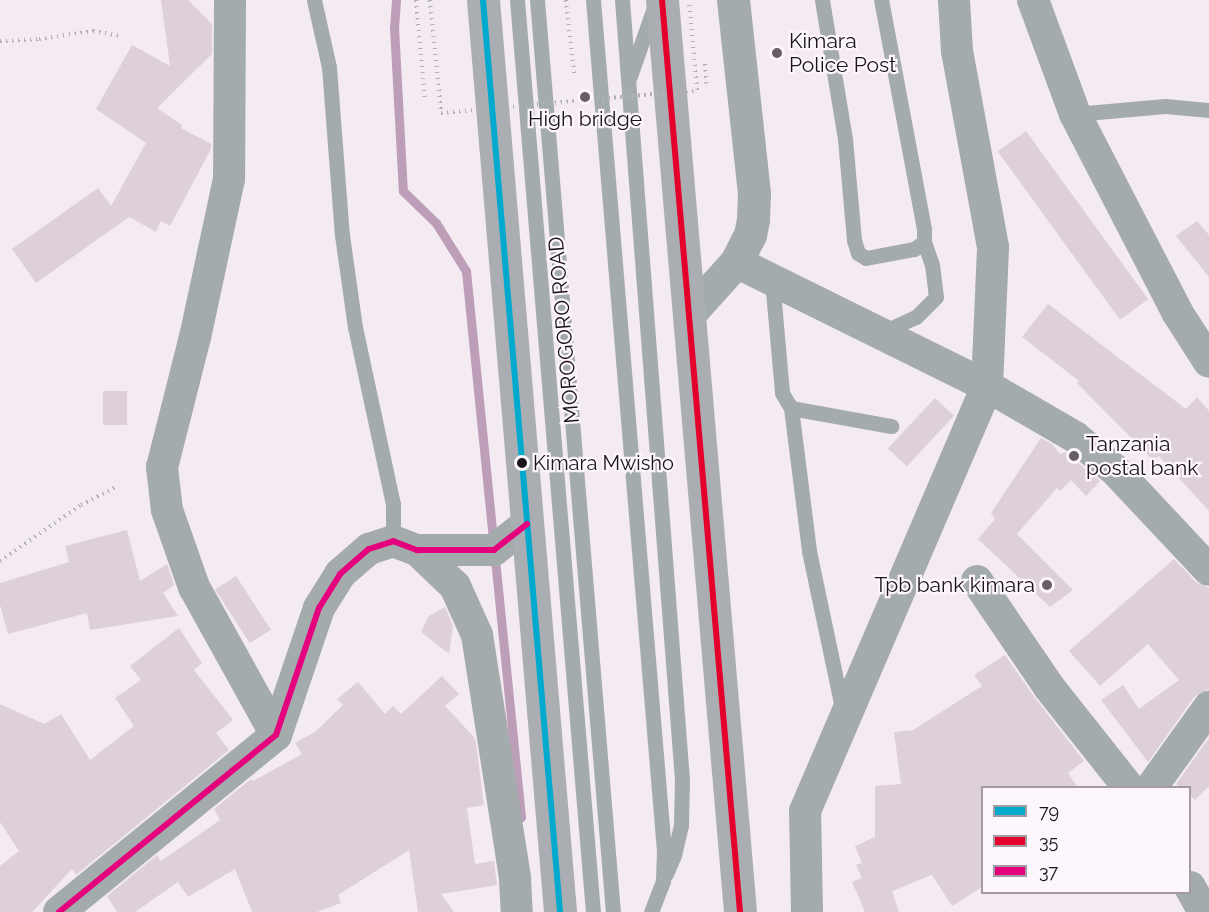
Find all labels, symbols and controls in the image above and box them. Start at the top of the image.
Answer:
place label: Kimara Police Post [789,28,896,78]
marker: Kimara Police Post [770,46,784,60]
marker: High bridge [578,90,592,104]
place label: High bridge [528,106,642,132]
street label: MOROGORO ROAD [543,236,585,424]
place label: Tanzania postal bank [1086,431,1199,481]
marker: Tanzania postal bank [1067,449,1081,463]
place label: Kimara Mwisho [533,451,674,475]
marker: Kimara Mwisho [516,457,528,469]
place label: Tpb bank kimara [874,572,1035,598]
marker: Tpb bank kimara [1040,578,1054,592]
legend [981,786,1191,894]
text: 79 [1039,801,1059,822]
text: 35 [1039,831,1058,852]
text: 37 [1039,861,1058,882]

